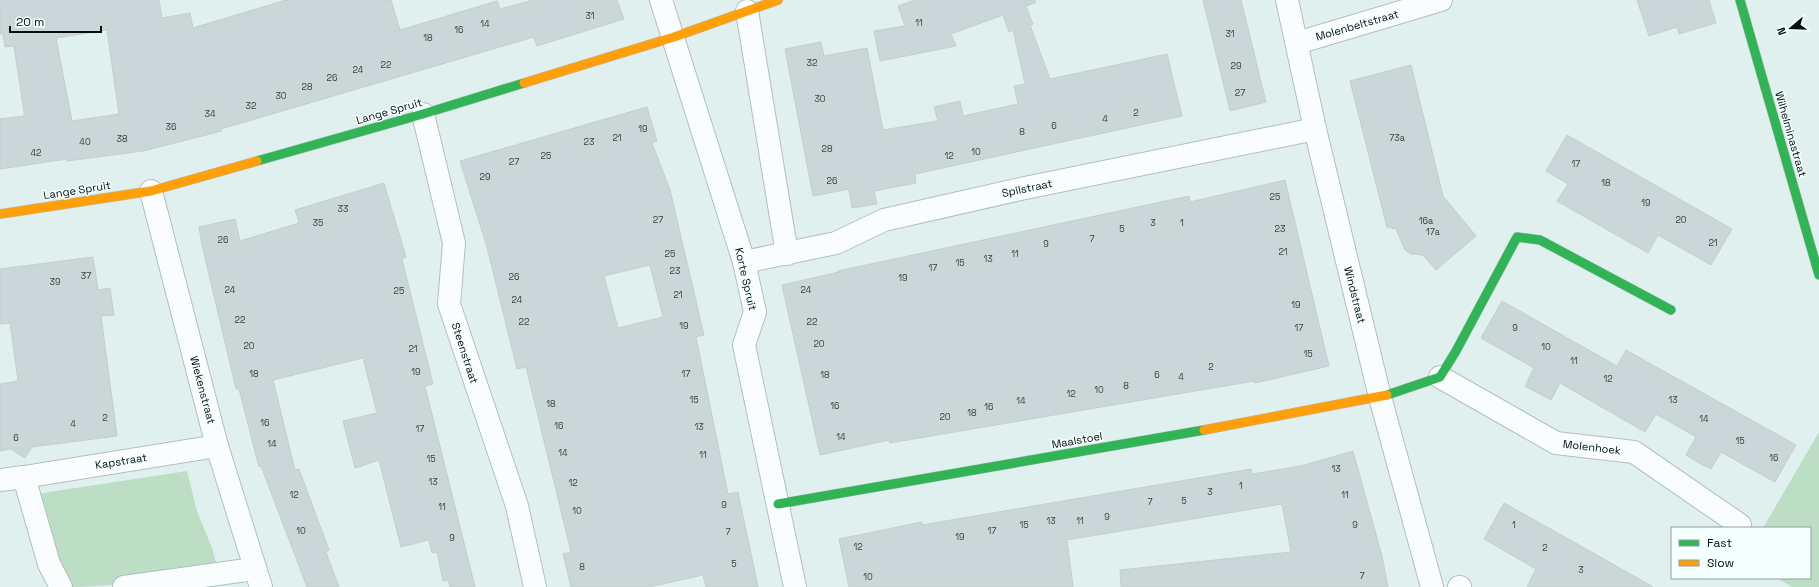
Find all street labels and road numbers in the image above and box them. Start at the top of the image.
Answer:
street label: Molenbeltstraat [1314,6,1400,44]
street label: Wilhelminastraat [1772,90,1810,178]
street label: Lange Spruit [354,95,424,127]
street label: Spilstraat [1000,176,1054,200]
street label: Lange Spruit [42,178,112,202]
street label: Korte Spruit [732,246,760,312]
street label: Windstraat [1341,265,1369,325]
street label: Steenstraat [449,321,481,385]
street label: Wiekenstraat [187,354,219,426]
street label: Maalstoel [1050,429,1104,451]
street label: Molenhoek [1562,437,1622,458]
street label: Kapstraat [94,450,148,472]

